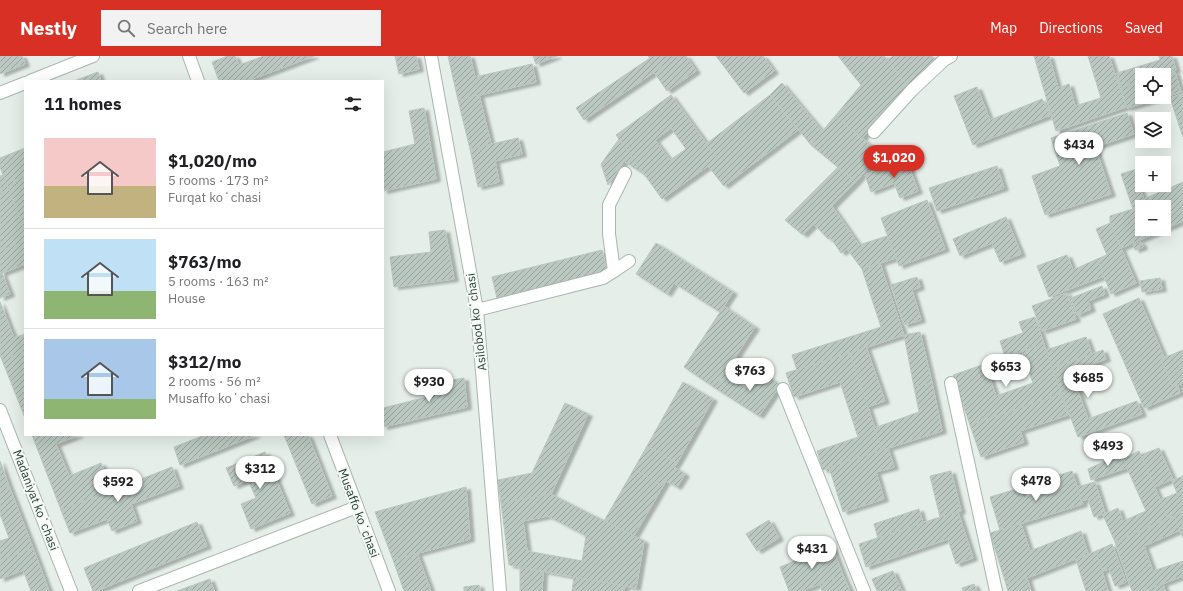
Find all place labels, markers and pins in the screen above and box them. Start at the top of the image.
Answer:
pin: $434 [1055,132,1103,166]
pin: $1,020 [861,145,927,179]
pin: $653 [982,354,1030,388]
pin: $763 [726,358,774,392]
pin: $685 [1064,365,1112,399]
pin: $930 [405,369,453,403]
pin: $493 [1084,433,1132,467]
pin: $312 [236,456,284,490]
pin: $478 [1012,468,1060,502]
pin: $592 [94,469,142,503]
pin: $431 [788,536,836,570]

